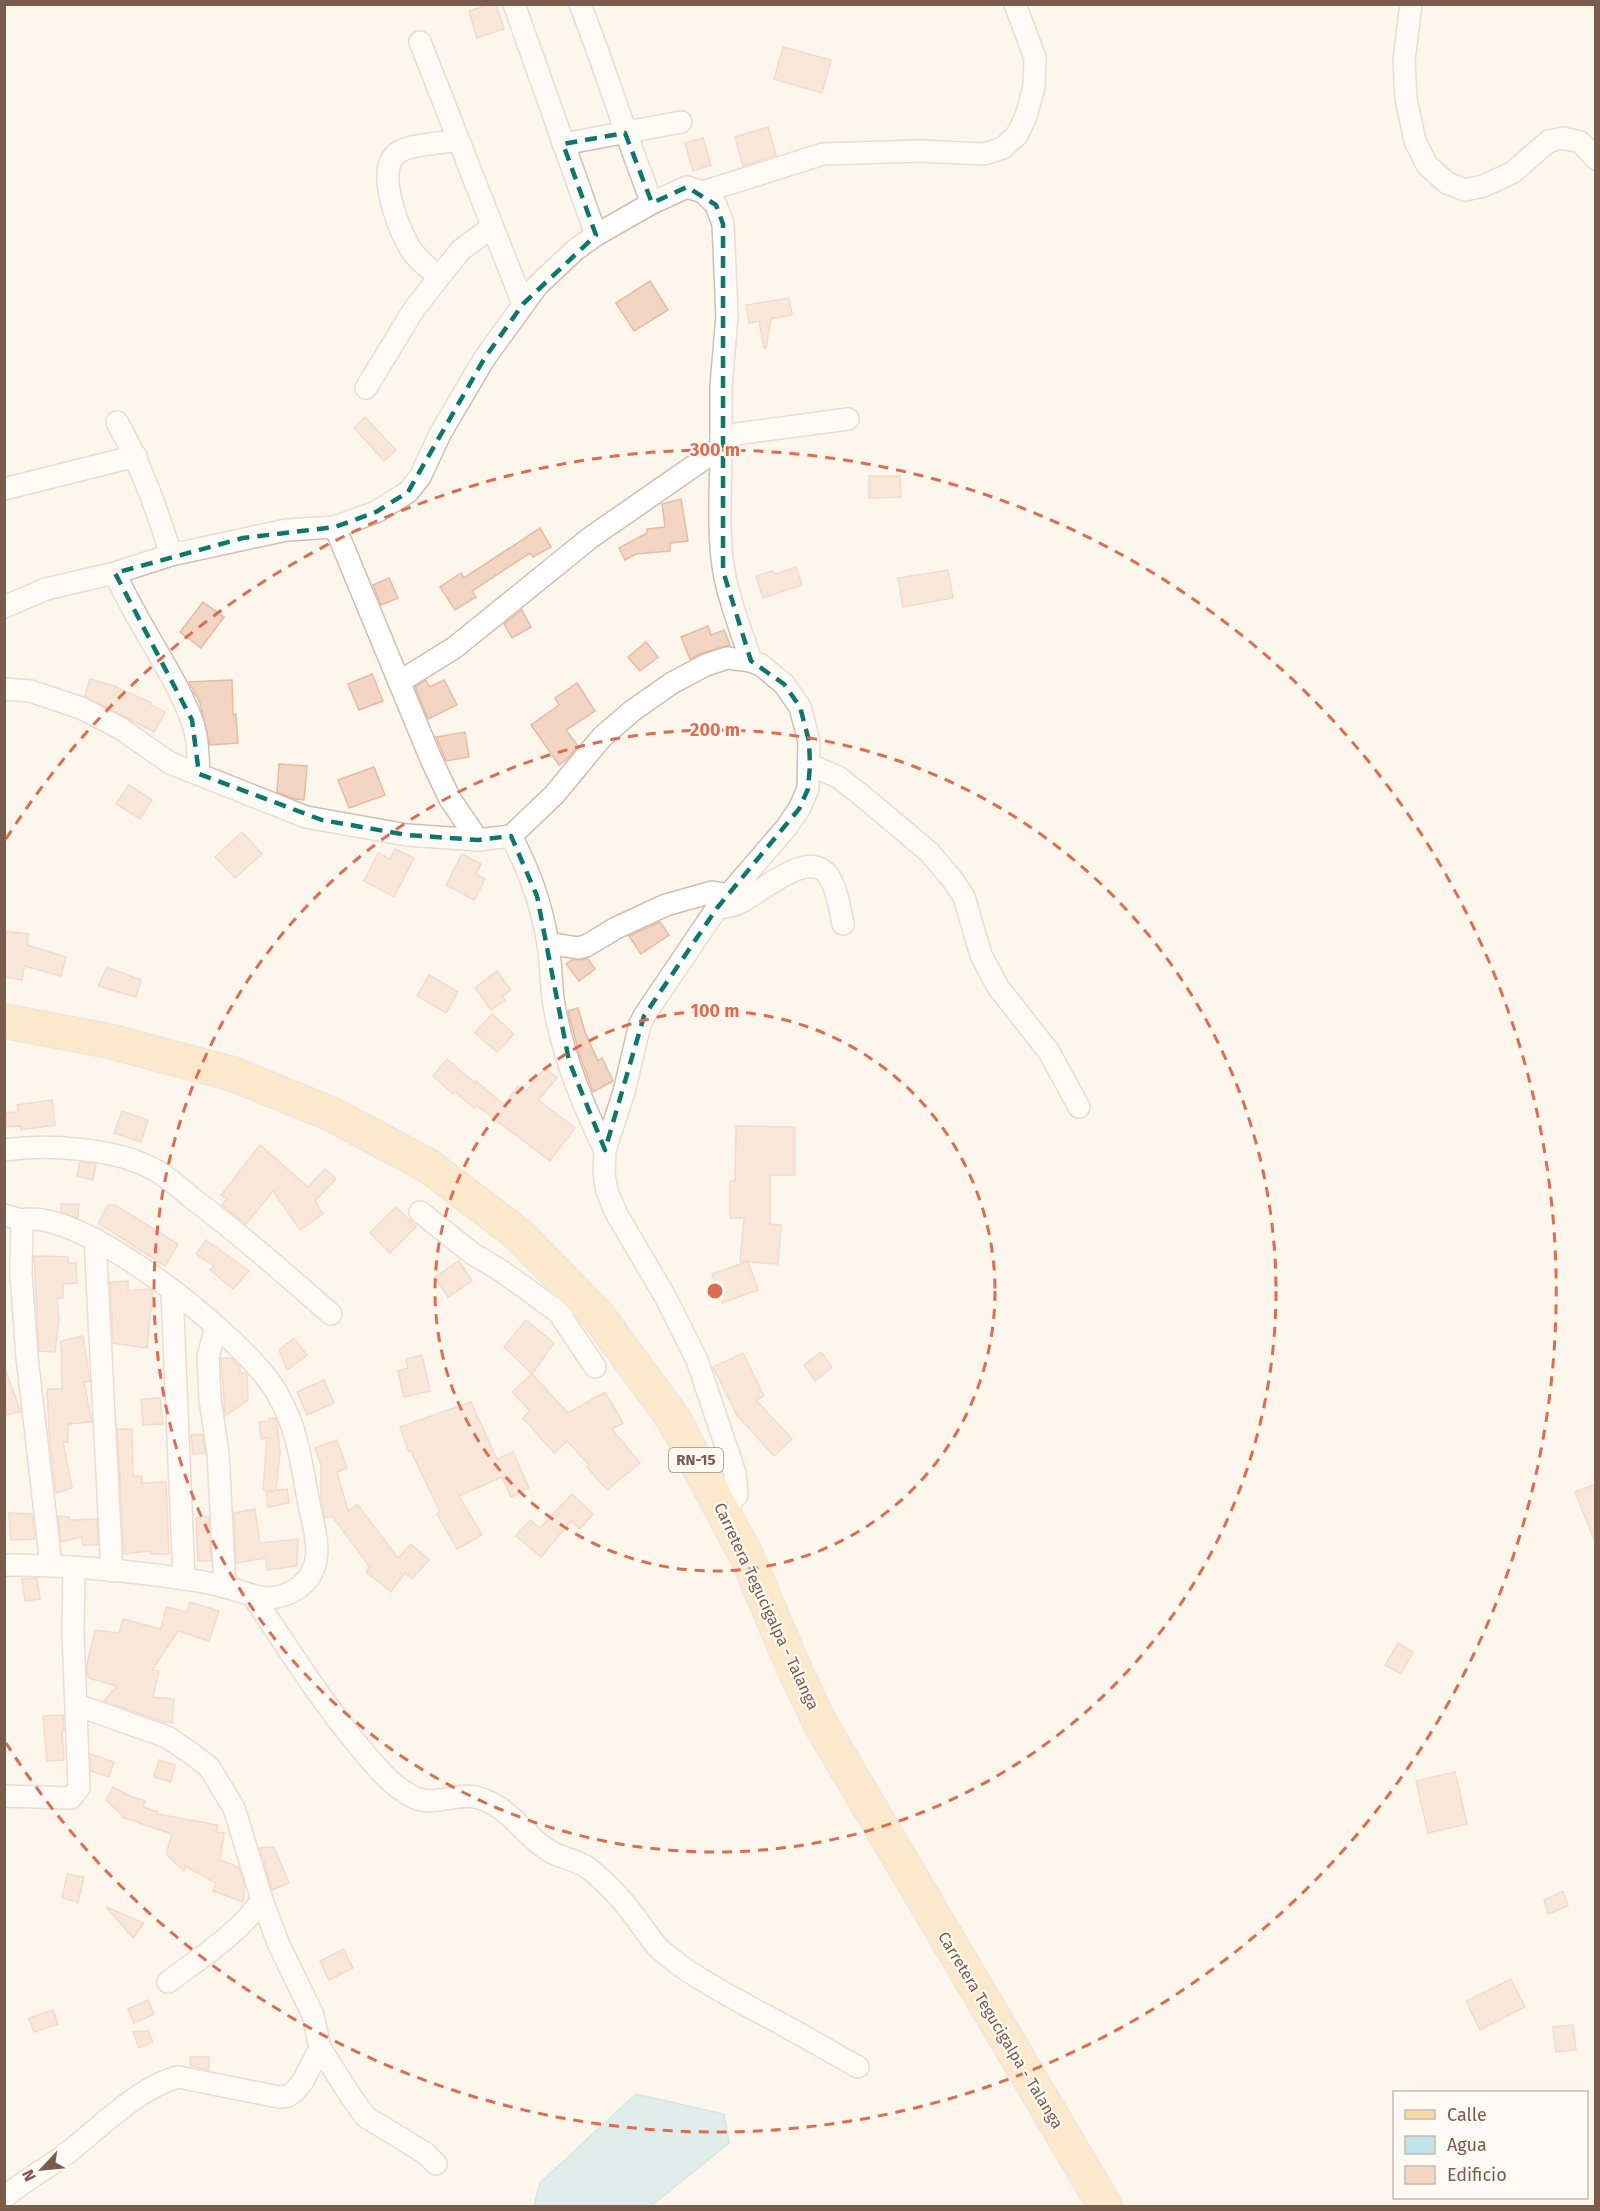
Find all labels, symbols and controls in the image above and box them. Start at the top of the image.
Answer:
text: 300 m [689,439,740,461]
text: 200 m [690,719,740,741]
text: 100 m [691,1000,739,1022]
centre of rings [705,1281,725,1301]
road number: RN-15 [669,1448,723,1472]
street label: Carretera Tegucigalpa - Talanga [710,1500,823,1713]
street label: Carretera Tegucigalpa - Talanga [934,1928,1067,2132]
legend [1393,2091,1588,2199]
text: Calle [1447,2104,1487,2126]
text: Agua [1447,2134,1487,2156]
north arrow [12,2139,72,2199]
text: Edificio [1447,2164,1507,2186]
text: N [18,2166,40,2184]

